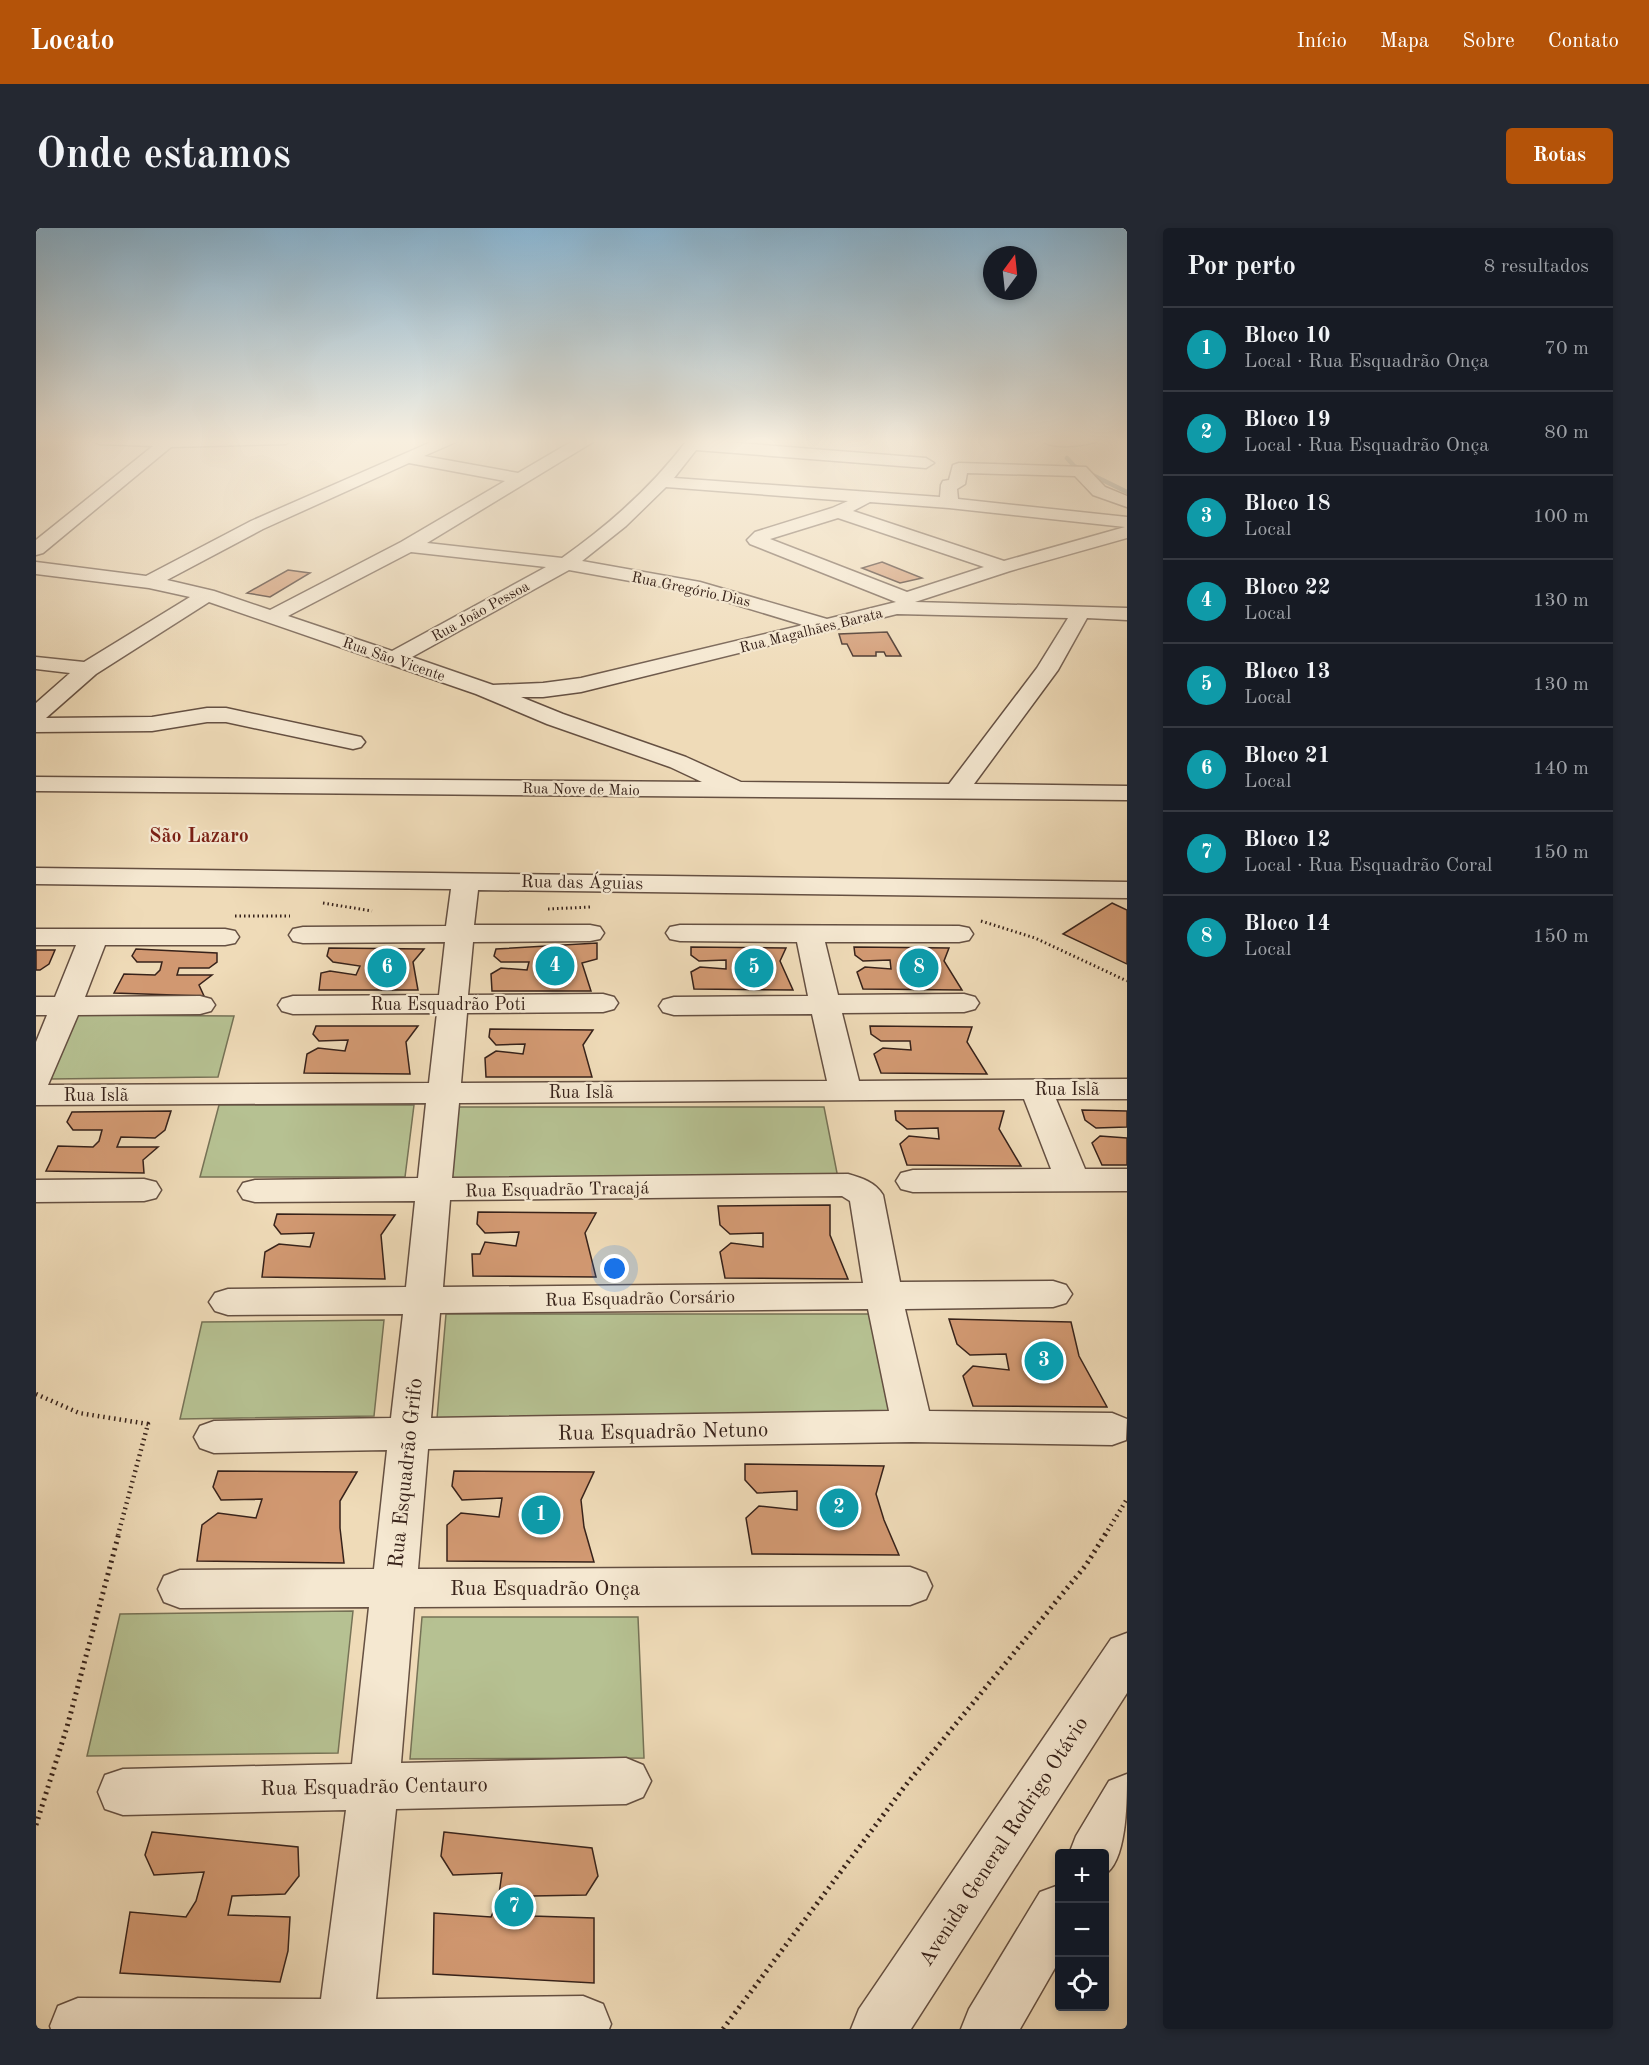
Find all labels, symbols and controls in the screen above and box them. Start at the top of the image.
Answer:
text: Locato [30,28,115,56]
text: Início [1296,31,1347,52]
text: Mapa [1380,31,1429,52]
text: Sobre [1462,31,1515,52]
text: Contato [1548,31,1619,52]
button: Rotas [1506,128,1613,184]
text: Onde estamos [36,135,291,177]
north arrow [983,246,1037,300]
text: Por perto [1187,254,1296,280]
text: 8 resultados [1484,257,1589,277]
text: Bloco 10 [1244,325,1331,347]
text: 1 [1201,339,1212,359]
text: 70 m [1544,339,1589,359]
text: Local · Rua Esquadrão Onça [1244,352,1489,372]
text: Bloco 19 [1244,409,1331,431]
text: 2 [1201,423,1212,443]
text: 80 m [1544,423,1589,443]
text: Local · Rua Esquadrão Onça [1244,436,1489,456]
text: Bloco 18 [1244,493,1331,515]
text: 3 [1201,507,1212,527]
text: 100 m [1533,507,1589,527]
text: Local [1244,520,1291,540]
street label: Rua Gregório Dias [630,571,752,610]
text: Bloco 22 [1244,577,1331,599]
street label: Rua João Pessoa [429,579,533,645]
text: 4 [1201,591,1212,611]
text: 130 m [1533,591,1589,611]
text: Local [1244,604,1291,624]
street label: Rua Magalhães Barata [738,606,885,657]
street label: Rua São Vicente [340,636,447,685]
text: Bloco 13 [1244,661,1331,683]
text: 5 [1201,675,1212,695]
text: 130 m [1533,675,1589,695]
text: Local [1244,688,1291,708]
text: Bloco 21 [1244,745,1331,767]
text: 6 [1201,759,1212,779]
text: 140 m [1533,759,1589,779]
text: Local [1244,772,1291,792]
street label: Rua Nove de Maio [522,782,640,799]
district label: São Lazaro [149,827,249,847]
text: Bloco 12 [1244,829,1331,851]
text: 7 [1201,843,1212,863]
text: 150 m [1533,843,1589,863]
text: Local · Rua Esquadrão Coral [1244,856,1493,876]
street label: Rua das Águias [521,869,643,893]
text: Bloco 14 [1244,913,1331,935]
text: 8 [1201,927,1212,947]
text: 150 m [1533,927,1589,947]
text: Local [1244,940,1291,960]
pin: 4 [536,944,574,988]
pin: 6 [368,946,406,990]
pin: 5 [734,946,774,990]
pin: 8 [900,946,938,990]
street label: Rua Esquadrão Poti [370,996,526,1014]
street label: Rua Islã [1034,1081,1100,1099]
street label: Rua Islã [548,1084,614,1102]
street label: Rua Islã [63,1087,129,1105]
street label: Rua Esquadrão Tracajá [465,1179,649,1201]
your location [600,1254,629,1283]
street label: Rua Esquadrão Corsário [545,1288,735,1310]
pin: 3 [1024,1338,1064,1384]
street label: Rua Esquadrão Grifo [386,1377,427,1569]
street label: Rua Esquadrão Netuno [558,1420,769,1445]
pin: 2 [820,1486,858,1530]
pin: 1 [522,1492,560,1538]
street label: Rua Esquadrão Onça [450,1579,640,1600]
street label: Avenida General Rodrigo Otávio [916,1714,1093,1970]
street label: Rua Esquadrão Centauro [260,1775,488,1800]
map controls [1055,1849,1109,2011]
button: + [1055,1849,1109,1903]
pin: 7 [494,1884,534,1930]
button: − [1055,1903,1109,1957]
button: locate [1055,1957,1109,2011]

